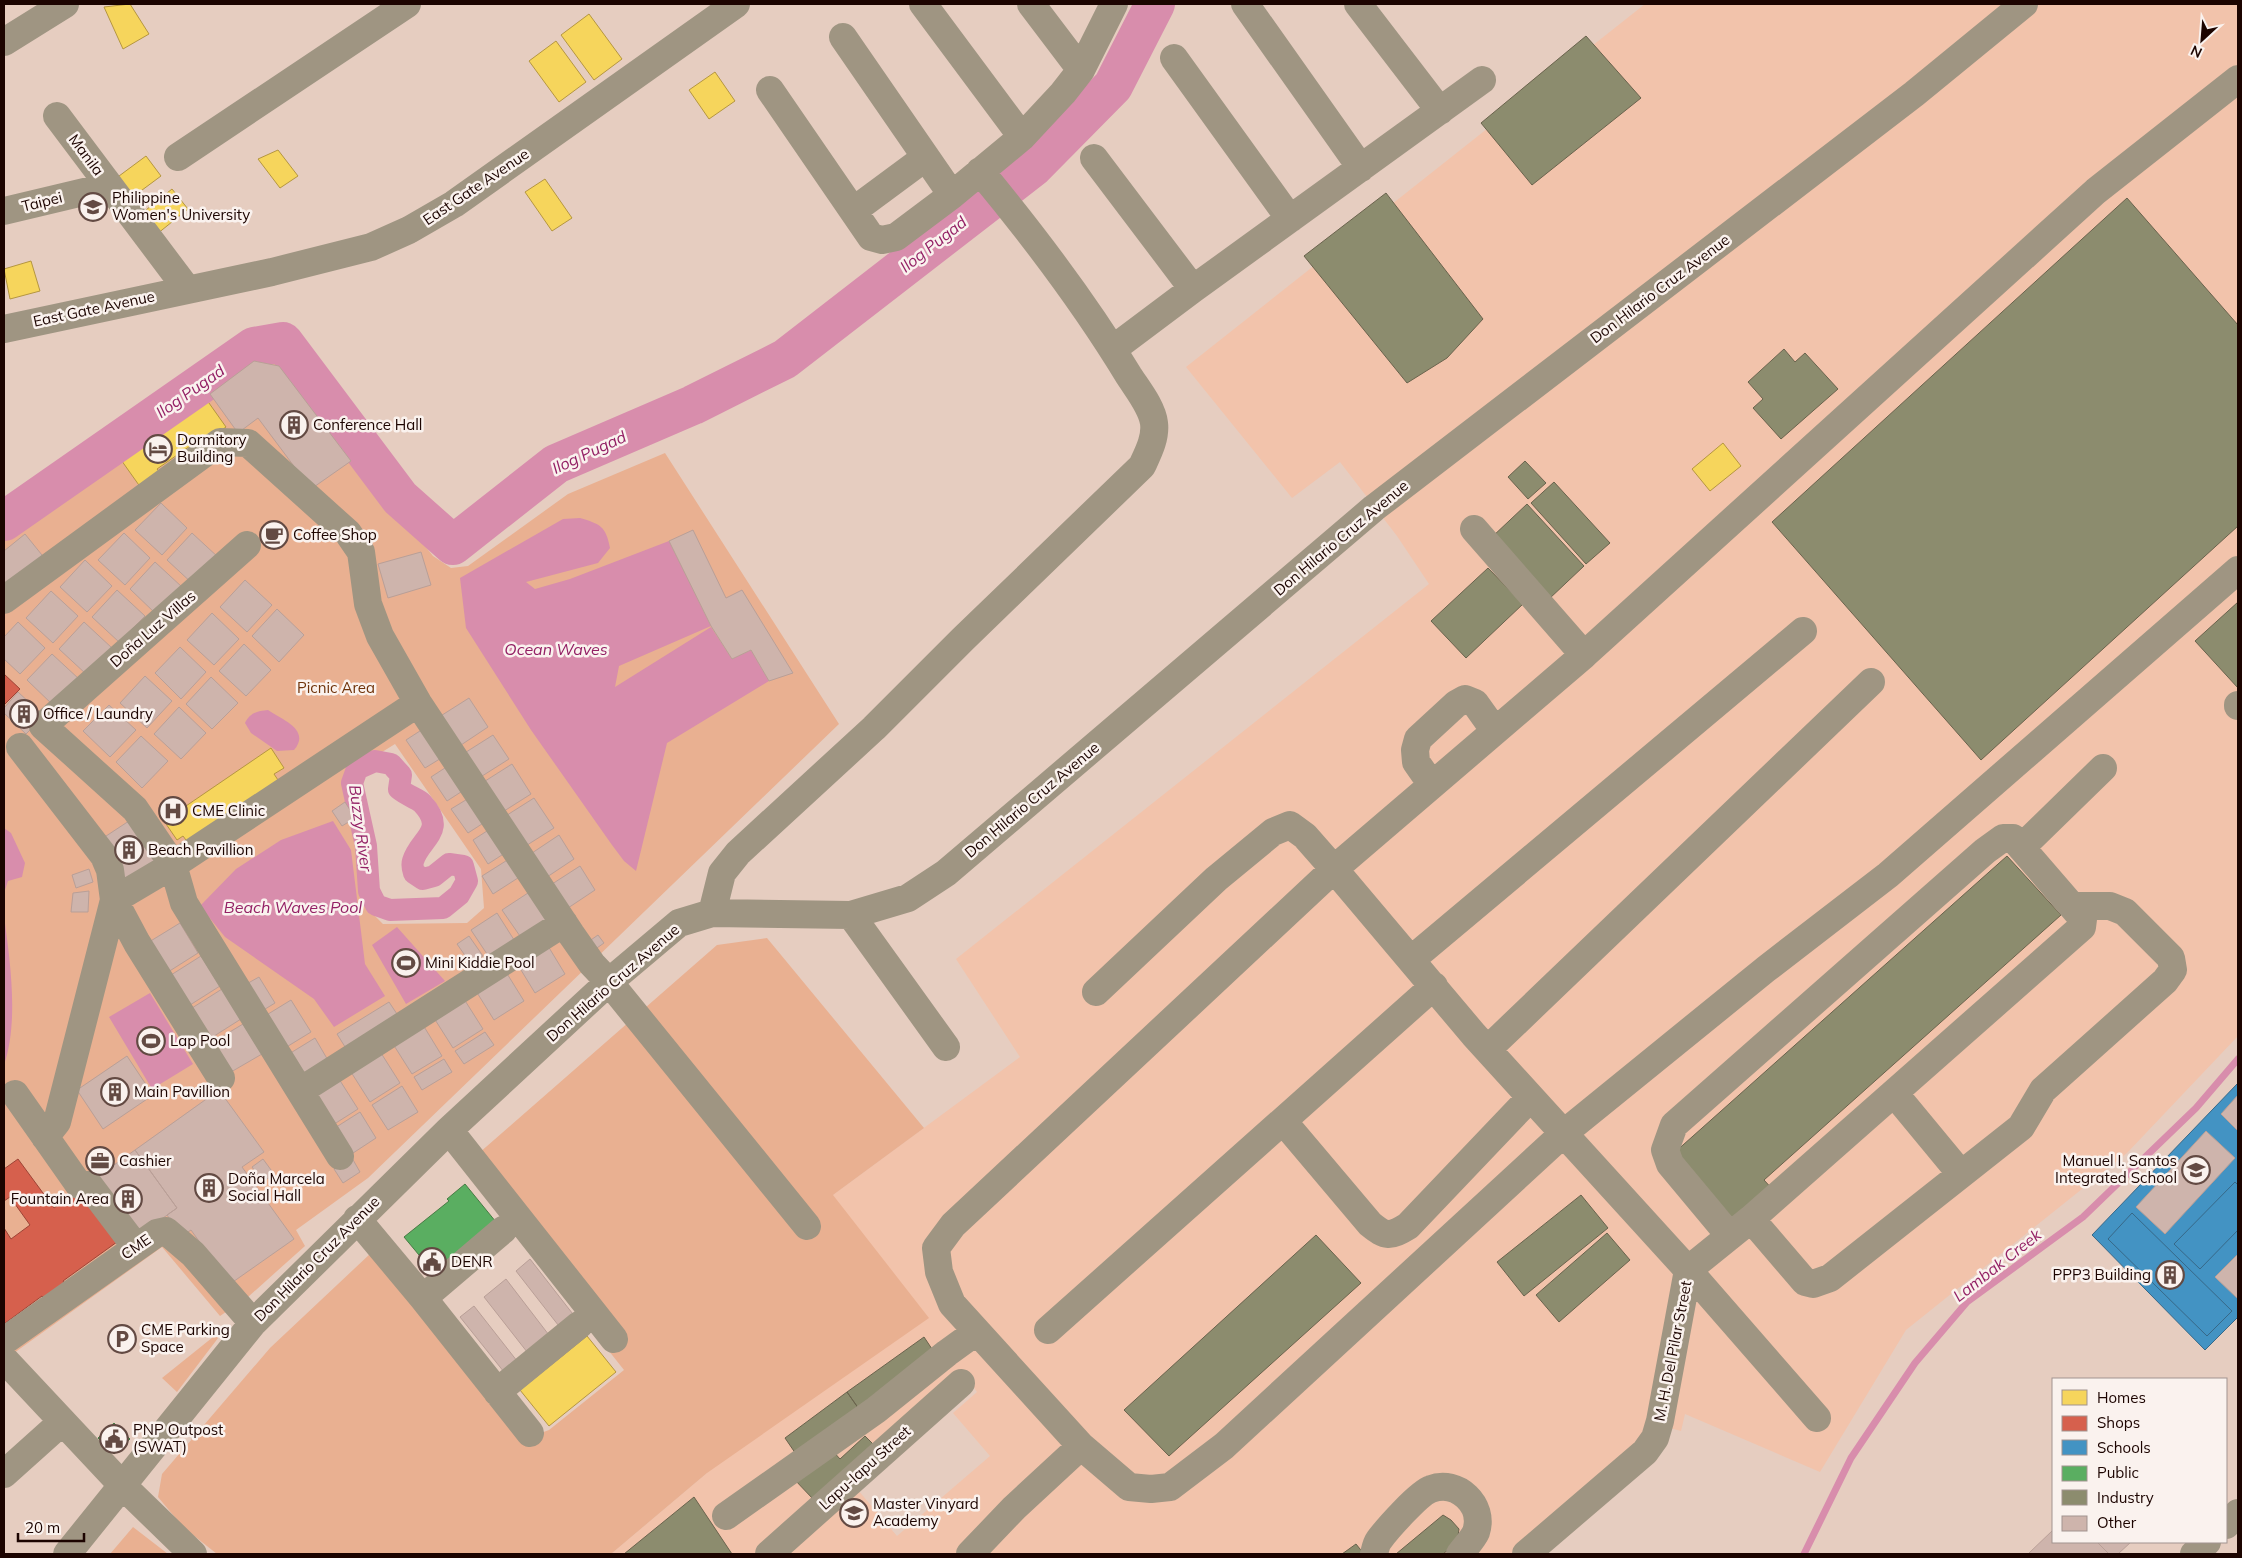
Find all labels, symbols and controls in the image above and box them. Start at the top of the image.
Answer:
north arrow [2177,15,2227,65]
text: N [2188,41,2205,62]
street label: Manila [65,130,108,179]
street label: East Gate Avenue [419,144,532,229]
street label: Taipei [20,187,64,216]
place label: Philippine Women's University [112,188,250,224]
school or university icon: Philippine Women's University [78,192,108,222]
water label: Ilog Pugad [896,211,971,276]
street label: Don Hilario Cruz Avenue [1586,230,1733,347]
street label: East Gate Avenue [31,286,156,331]
water label: Ilog Pugad [152,360,229,422]
building icon: Conference Hall [279,410,309,440]
place label: Conference Hall [313,415,422,434]
water label: Ilog Pugad [549,426,630,478]
place label: Dormitory Building [177,430,247,466]
hotel icon: Dormitory Building [143,434,173,464]
street label: Don Hilario Cruz Avenue [1269,476,1412,600]
cafe icon: Coffee Shop [259,520,289,550]
place label: Coffee Shop [293,525,377,544]
street label: Doña Luz Villas [106,586,199,671]
water label: Ocean Waves [504,639,608,659]
park label: Picnic Area [297,678,375,697]
building icon: Office / Laundry [9,699,39,729]
place label: Office / Laundry [43,704,153,723]
street label: Don Hilario Cruz Avenue [960,738,1103,862]
water label: Buzzy River [345,784,377,874]
hospital icon: CME Clinic [158,796,188,826]
place label: CME Clinic [192,801,265,820]
building icon: Beach Pavillion [114,835,144,865]
place label: Beach Pavillion [148,840,253,859]
water label: Beach Waves Pool [224,897,362,917]
street label: Don Hilario Cruz Avenue [542,920,683,1046]
sports icon: Mini Kiddie Pool [391,948,421,978]
place label: Mini Kiddie Pool [425,953,535,972]
sports icon: Lap Pool [136,1026,166,1056]
place label: Lap Pool [170,1031,230,1050]
building icon: Main Pavillion [100,1077,130,1107]
place label: Main Pavillion [134,1082,230,1101]
office icon: Cashier [85,1146,115,1176]
place label: Cashier [119,1151,172,1170]
place label: Manuel I. Santos Integrated School [2055,1151,2177,1187]
school or university icon: Manuel I. Santos Integrated School [2181,1155,2211,1185]
place label: Doña Marcela Social Hall [228,1169,325,1205]
building icon: Doña Marcela Social Hall [194,1173,224,1203]
building icon: Fountain Area [113,1184,143,1214]
place label: Fountain Area [11,1189,109,1208]
street label: Don Hilario Cruz Avenue [250,1192,383,1325]
water label: Lambak Creek [1949,1224,2046,1306]
street label: CME [117,1230,154,1264]
public building icon: DENR [417,1247,447,1277]
place label: DENR [451,1252,493,1271]
building icon: PPP3 Building [2155,1260,2185,1290]
place label: PPP3 Building [2052,1265,2151,1284]
street label: M. H. Del Pilar Street [1650,1279,1695,1423]
place label: CME Parking Space [141,1320,230,1356]
parking icon: CME Parking Space [107,1324,137,1354]
legend [2052,1378,2227,1543]
text: Homes [2097,1388,2146,1407]
text: Shops [2097,1413,2140,1432]
place label: PNP Outpost (SWAT) [133,1420,223,1456]
street label: Lapu-lapu Street [815,1421,914,1514]
public building icon: PNP Outpost (SWAT) [99,1424,129,1454]
text: Schools [2097,1438,2151,1457]
text: Public [2097,1463,2139,1482]
text: Industry [2097,1488,2154,1507]
place label: Master Vinyard Academy [873,1494,979,1530]
school or university icon: Master Vinyard Academy [839,1498,869,1528]
scale bar [18,1510,84,1542]
text: Other [2097,1513,2137,1532]
text: 20 m [25,1518,60,1537]

